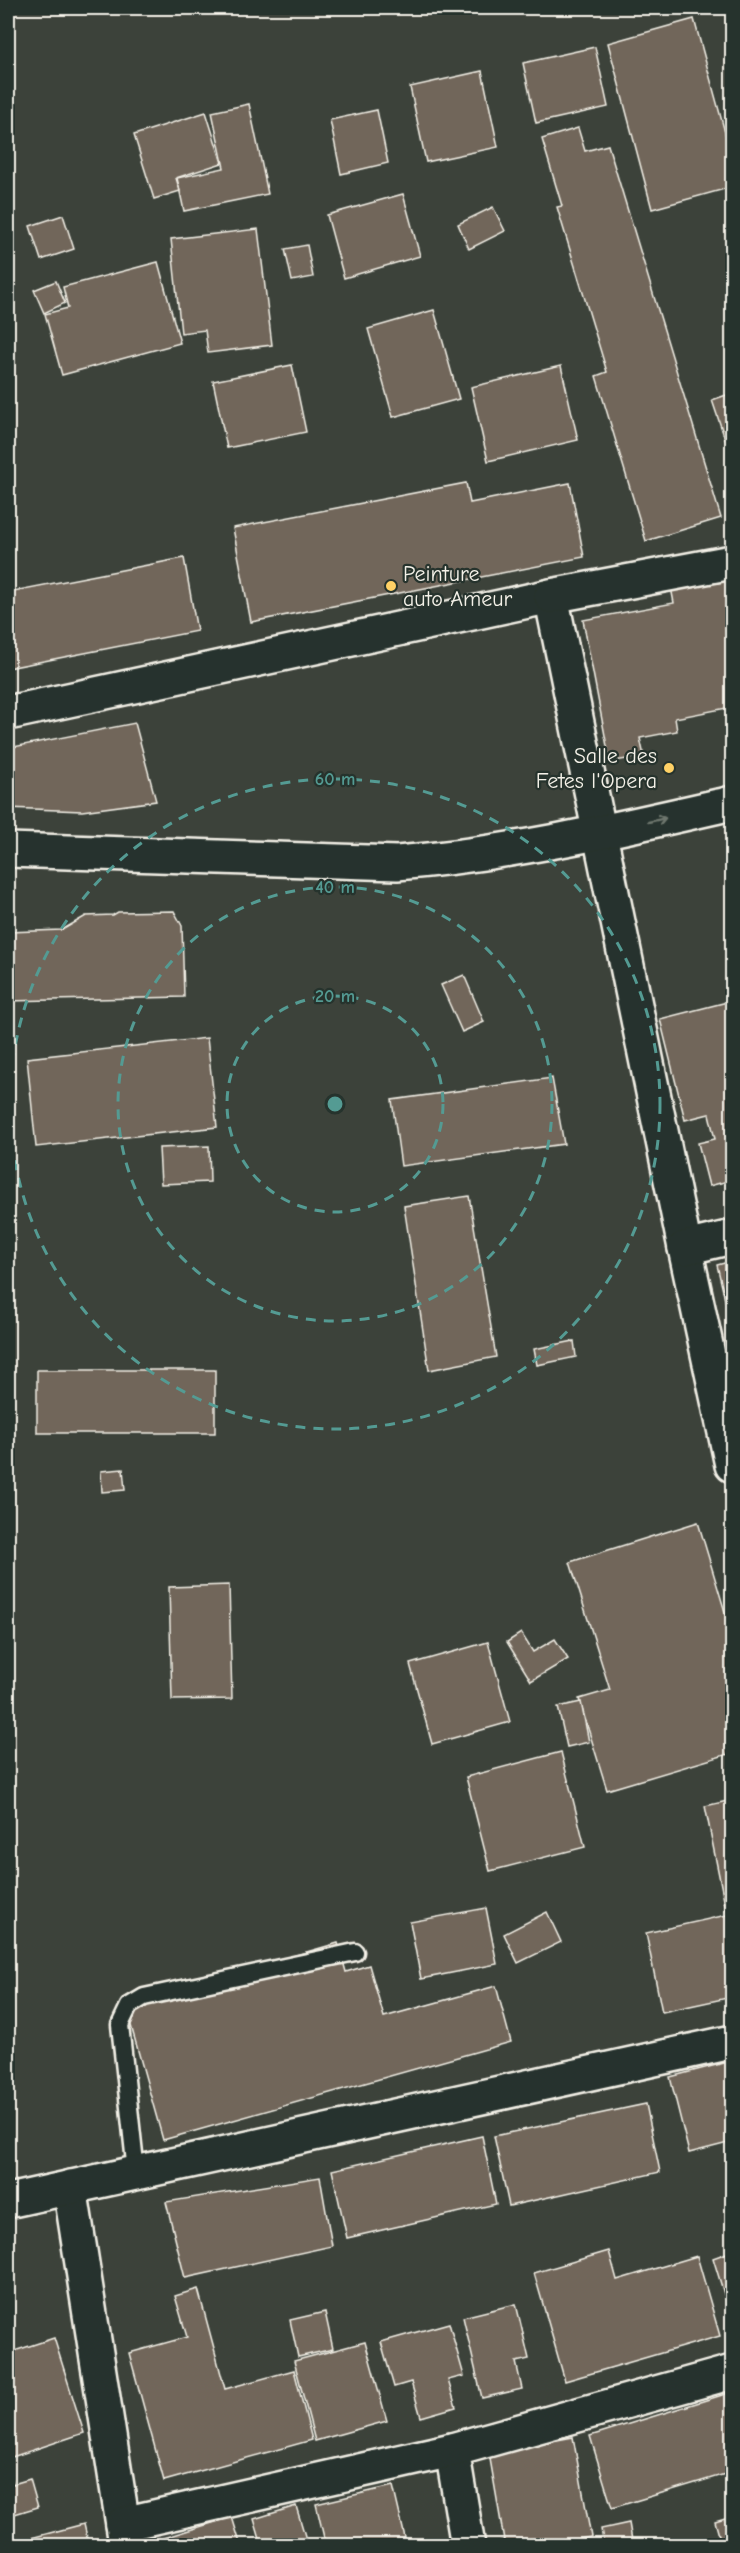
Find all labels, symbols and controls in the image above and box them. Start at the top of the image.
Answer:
place label: Peinture auto Ameur [403,561,512,612]
marker: Peinture auto Ameur [384,579,398,593]
place label: Salle des Fetes l'Opera [536,743,657,794]
marker: Salle des Fetes l'Opera [662,761,676,775]
text: 60 m [315,769,355,790]
one-way arrow [648,813,667,825]
text: 40 m [315,877,355,898]
text: 20 m [315,986,355,1007]
centre of rings [325,1094,345,1114]

